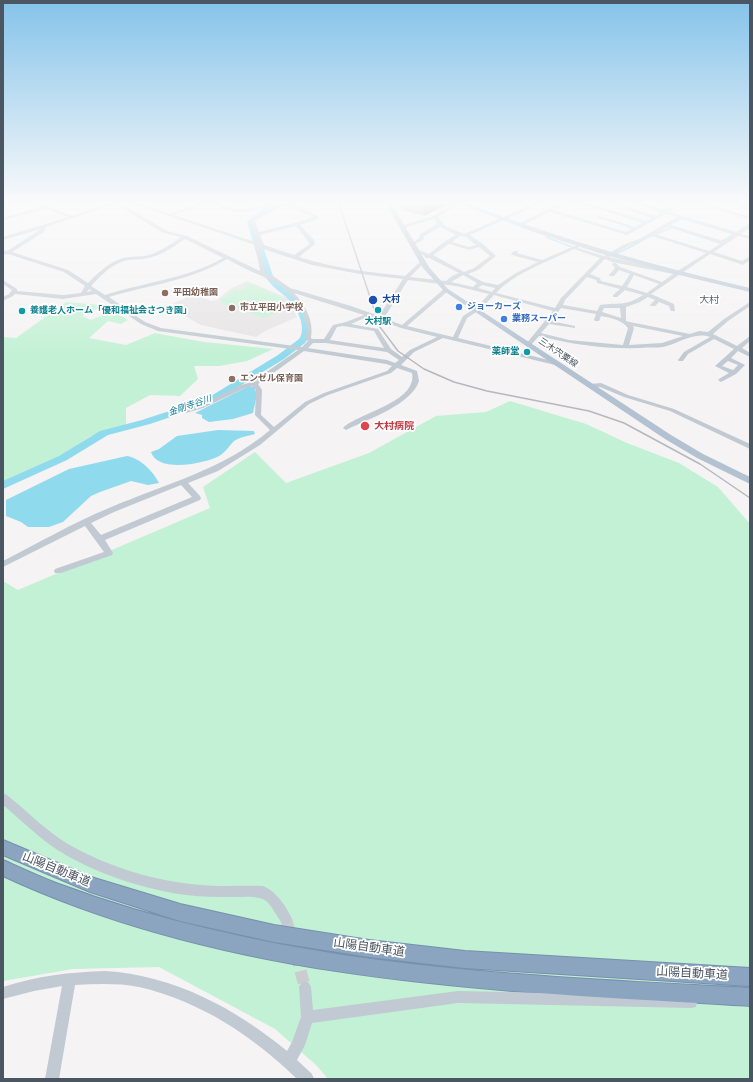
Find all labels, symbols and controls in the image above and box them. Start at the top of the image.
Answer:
marker: 平田幼稚園 [160,288,170,298]
place label: 平田幼稚園 [173,288,218,298]
marker: 大村 [367,294,379,306]
district label: 大村 [699,294,719,306]
place label: 大村 [382,295,400,305]
marker: ジョーカーズ [454,302,464,312]
place label: ジョーカーズ [467,302,521,312]
marker: 市立平田小学校 [227,303,237,313]
place label: 市立平田小学校 [240,303,303,313]
marker: 大村駅 [373,305,383,315]
marker: 養護老人ホーム「優和福祉会さつき園」 [17,306,27,316]
place label: 養護老人ホーム「優和福祉会さつき園」 [30,306,192,316]
marker: 業務スーパー [499,314,509,324]
place label: 業務スーパー [512,314,566,324]
place label: 大村駅 [365,317,391,327]
street label: 三木宍粟線 [536,336,580,370]
place label: 薬師堂 [492,347,519,357]
marker: 薬師堂 [522,347,532,357]
marker: エンゼル保育園 [227,374,237,384]
place label: エンゼル保育園 [240,374,303,384]
water label: 金剛寺谷川 [167,394,213,418]
marker: 大村病院 [359,420,371,432]
place label: 大村病院 [374,420,414,432]
street label: 山陽自動車道 [20,850,92,890]
street label: 山陽自動車道 [332,936,406,960]
street label: 山陽自動車道 [656,965,728,983]

